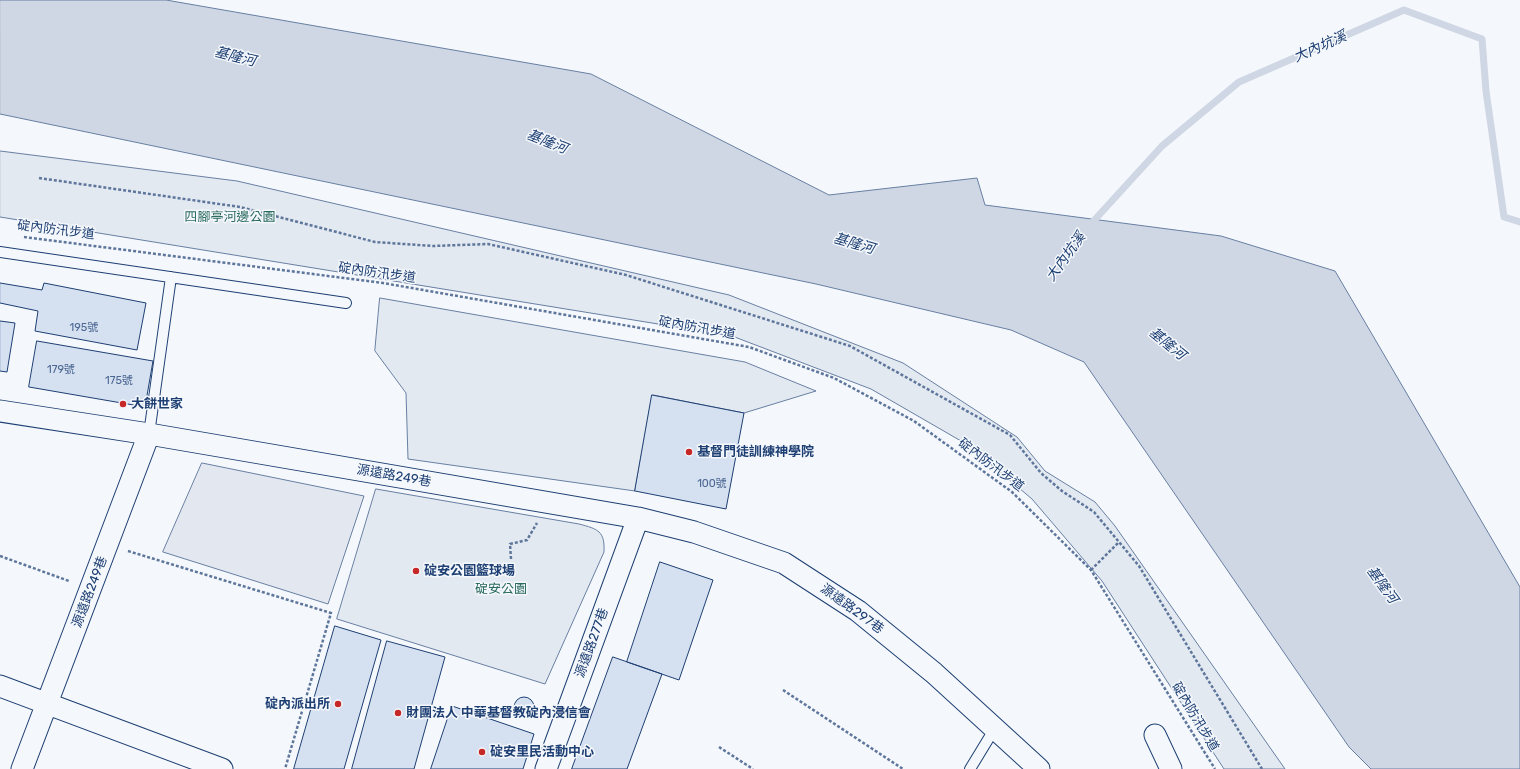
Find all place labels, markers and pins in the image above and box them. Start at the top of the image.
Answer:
place label: 大餅世家 [131,396,183,412]
marker: 大餅世家 [118,399,128,409]
place label: 基督門徒訓練神學院 [697,444,814,460]
marker: 基督門徒訓練神學院 [684,447,694,457]
place label: 碇安公園籃球場 [424,563,515,579]
marker: 碇安公園籃球場 [411,566,421,576]
place label: 碇內派出所 [265,696,330,712]
marker: 碇內派出所 [333,699,343,709]
place label: 財團法人 中華基督教碇內浸信會 [406,705,591,721]
marker: 財團法人 中華基督教碇內浸信會 [393,708,403,718]
place label: 碇安里民活動中心 [490,744,594,760]
marker: 碇安里民活動中心 [477,747,487,757]

